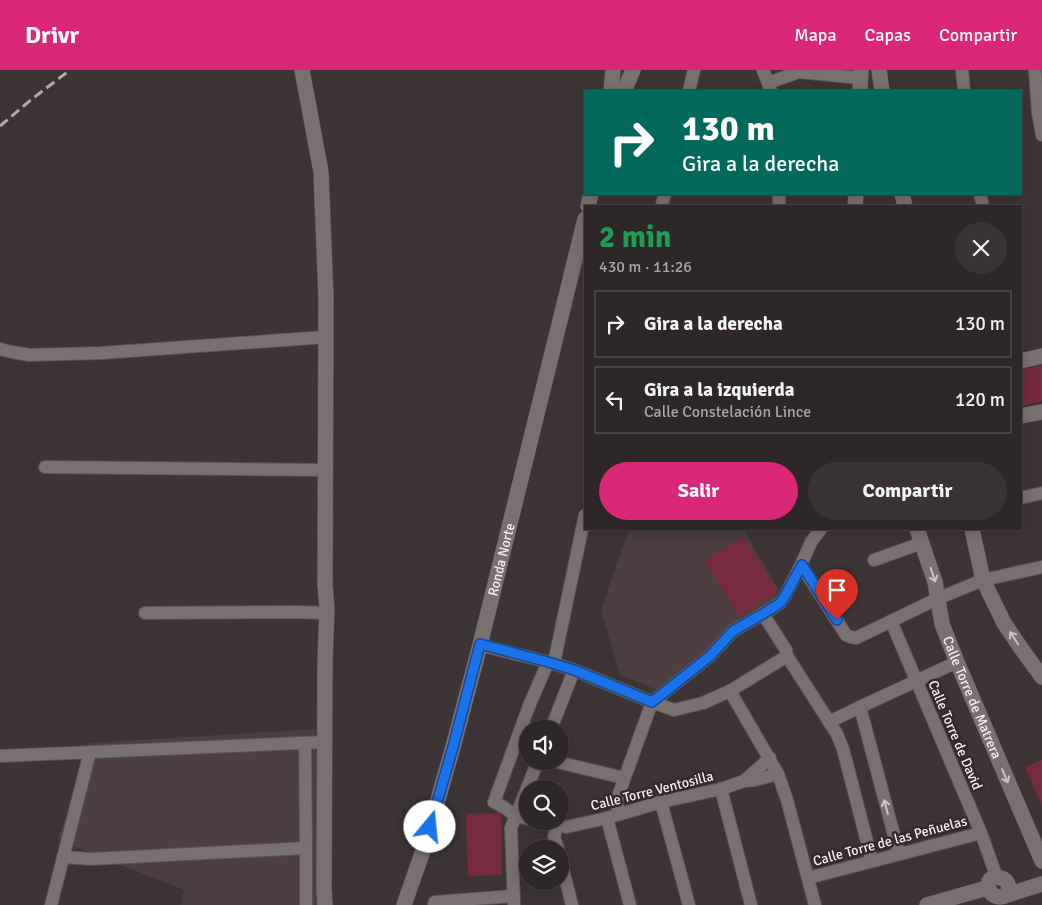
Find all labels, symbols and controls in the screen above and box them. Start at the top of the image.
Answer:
text: Drivr [25,20,79,50]
text: Mapa [794,24,837,46]
text: Capas [865,24,911,46]
text: Compartir [939,24,1017,46]
text: 130 m [682,107,775,150]
icon: right [599,110,664,175]
text: Gira a la derecha [682,150,839,177]
text: 2 min [599,219,671,256]
button: close [955,222,1007,274]
text: 430 m · 11:26 [599,257,692,277]
icon: right [601,310,629,338]
text: Gira a la derecha [644,312,783,336]
text: 130 m [955,312,1005,336]
text: Gira a la izquierda [644,378,794,402]
icon: left [601,386,629,414]
text: 120 m [955,388,1005,412]
text: Calle Constelación Lince [644,402,811,422]
button: Salir [599,462,798,520]
button: Compartir [808,462,1007,520]
street label: Ronda Norte [484,521,518,598]
one-way arrow [929,567,938,582]
pin [816,569,858,620]
icon: arrive [823,576,851,604]
one-way arrow [1009,631,1019,645]
street label: Calle Torre de Matrera [939,634,1006,761]
street label: Calle Torre de David [924,678,986,792]
map controls [519,720,569,890]
button: sound [519,720,569,770]
street label: Calle Torre Ventosilla [589,768,715,814]
one-way arrow [1001,768,1011,783]
button: search [519,780,569,830]
one-way arrow [881,799,891,815]
position arrow [403,800,455,852]
street label: Calle Torre de las Peñuelas [811,812,969,870]
button: layers [519,840,569,890]

